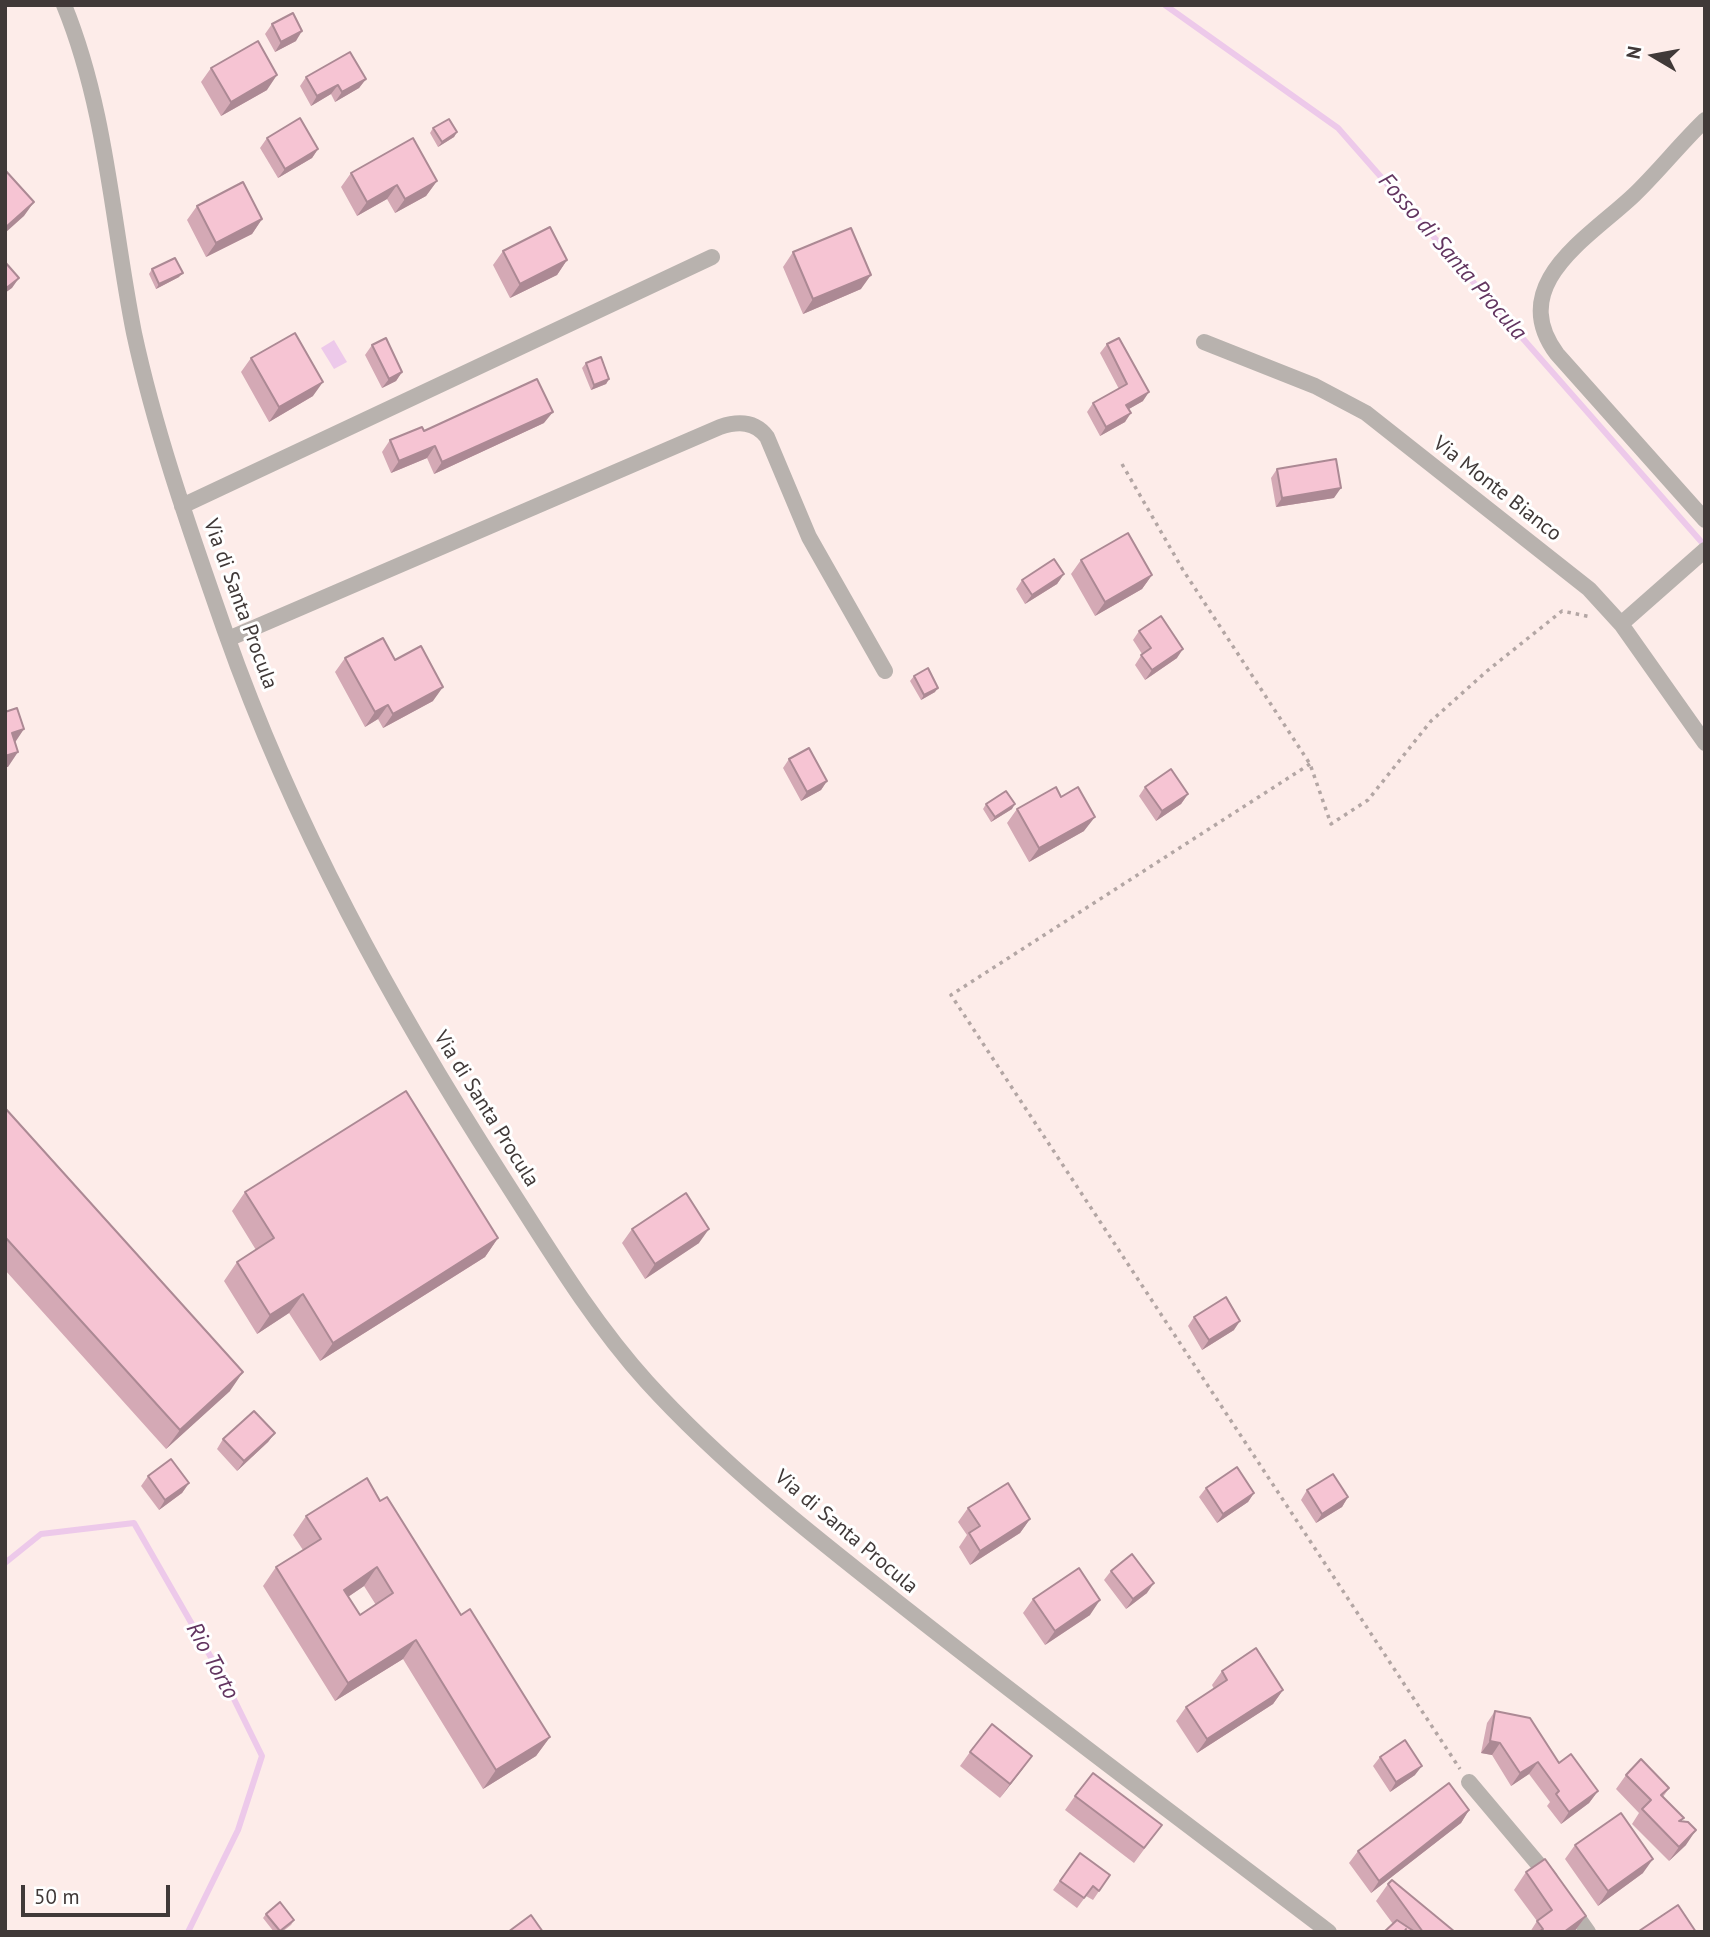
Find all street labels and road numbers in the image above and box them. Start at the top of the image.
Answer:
street label: Via Monte Bianco [1428,431,1566,547]
street label: Via di Santa Procula [198,516,282,692]
street label: Via di Santa Procula [428,1026,544,1192]
street label: Via di Santa Procula [769,1465,923,1599]

